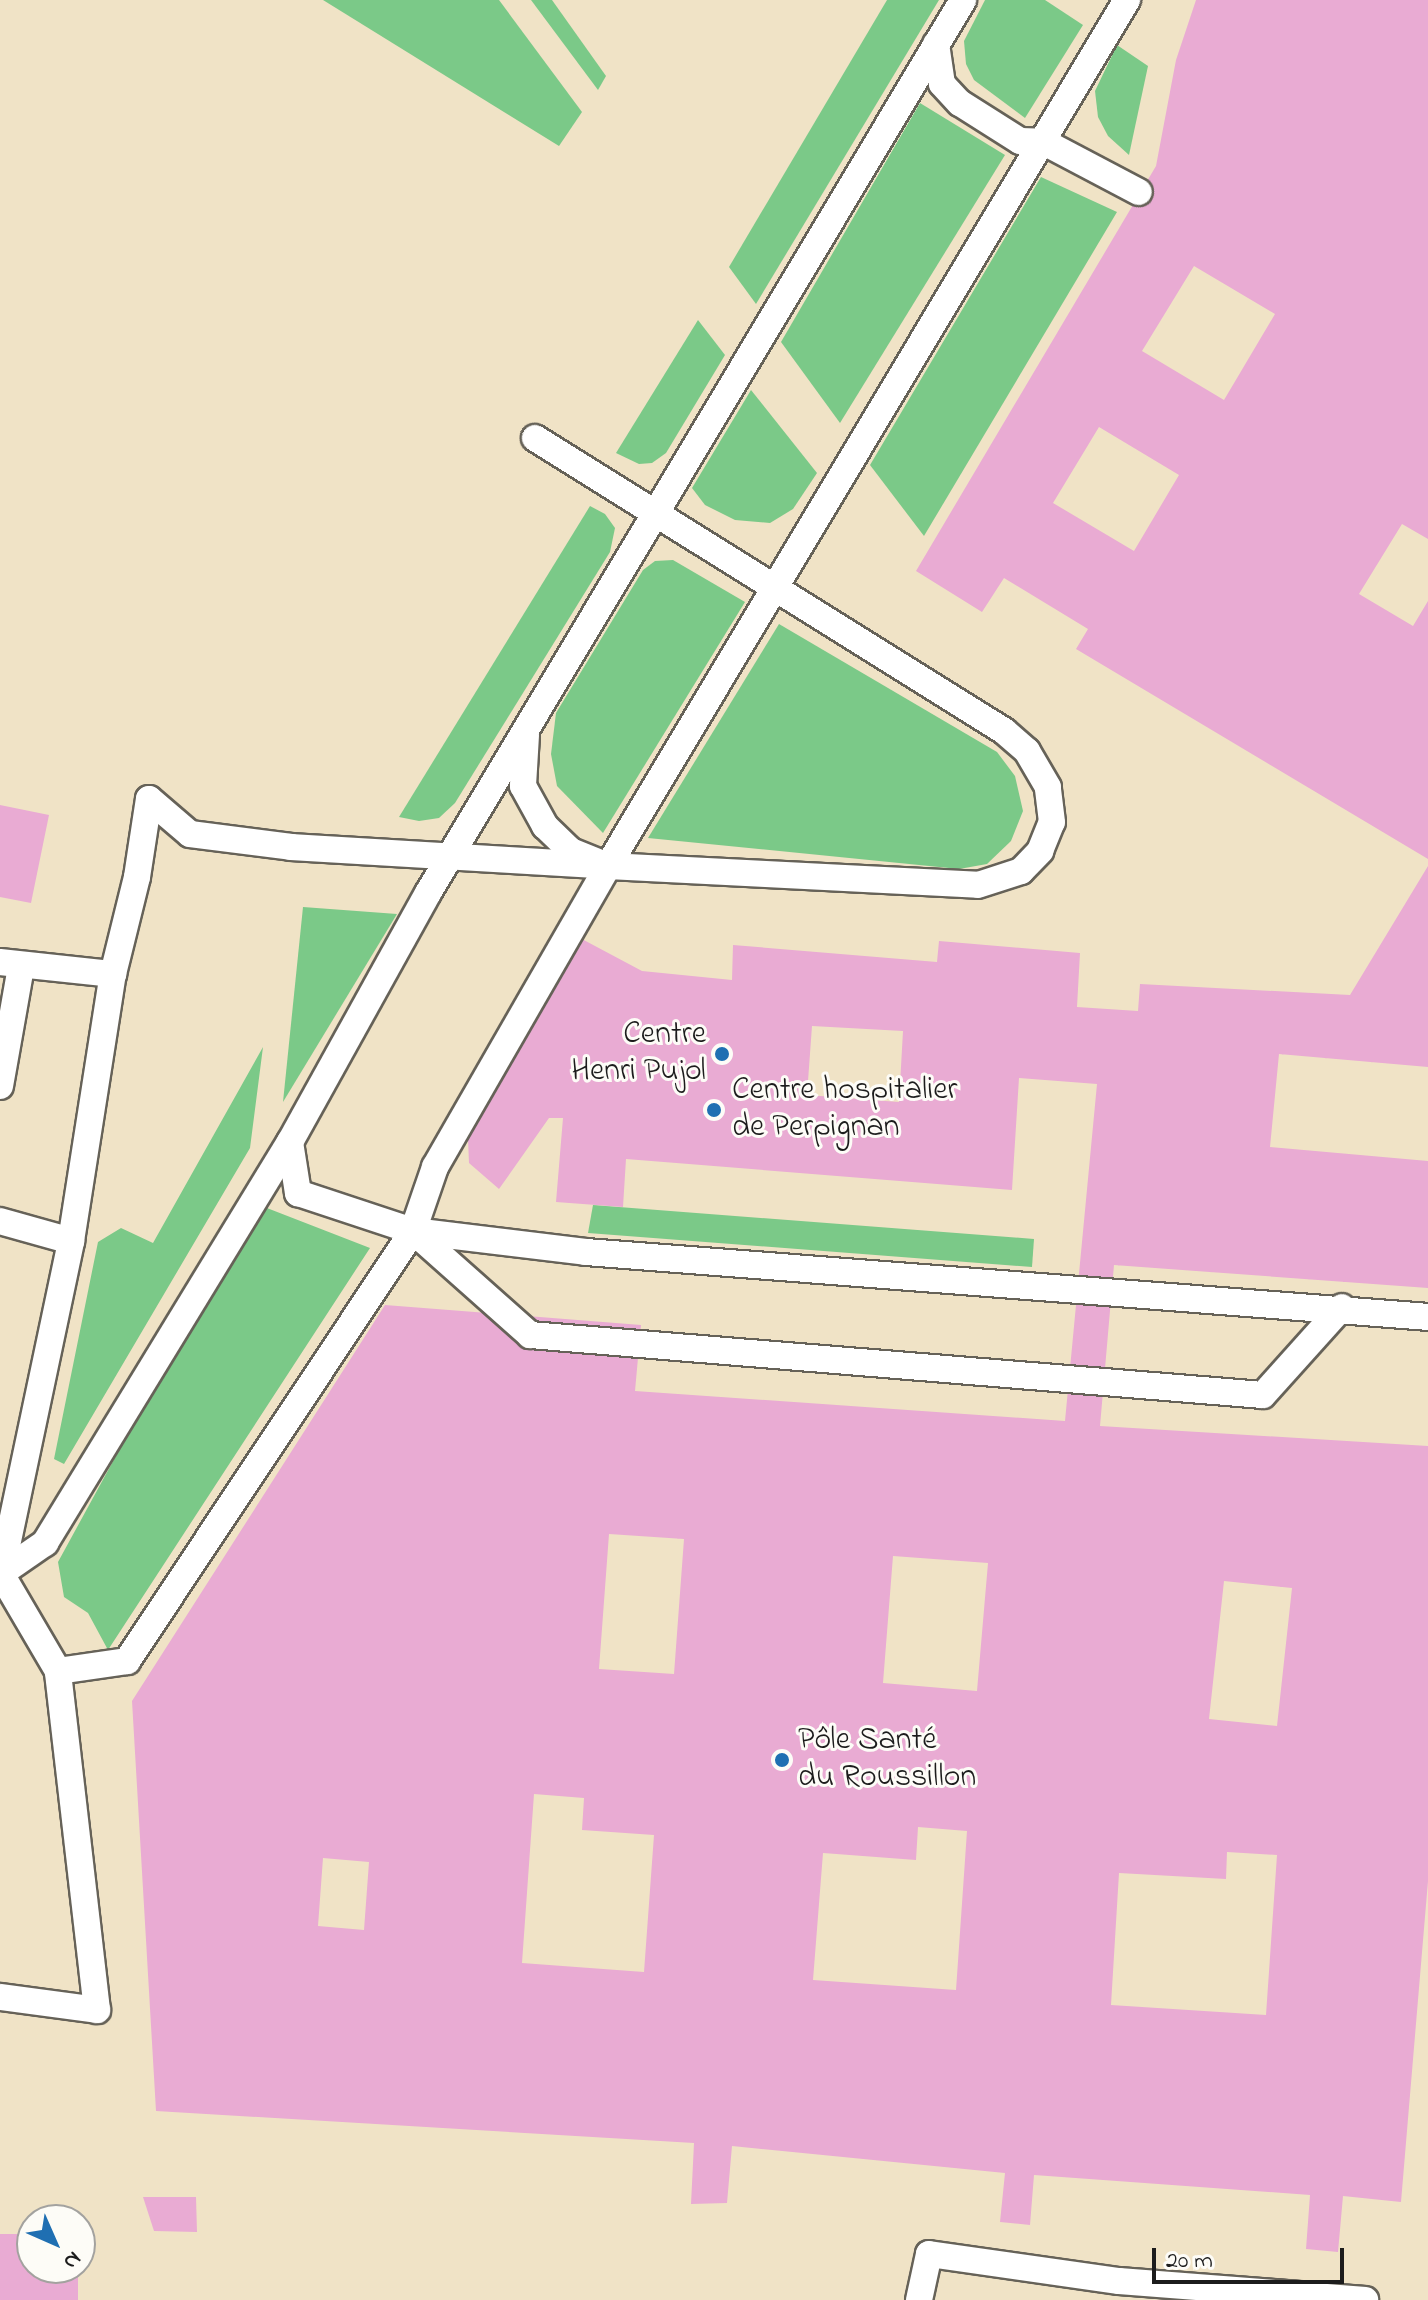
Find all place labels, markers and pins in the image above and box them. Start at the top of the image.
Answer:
place label: Centre Henri Pujol [571,1017,706,1092]
marker: Centre Henri Pujol [713,1045,731,1063]
place label: Centre hospitalier de Perpignan [732,1073,957,1148]
marker: Centre hospitalier de Perpignan [703,1099,725,1121]
place label: Pôle Santé du Roussillon [798,1723,976,1798]
marker: Pôle Santé du Roussillon [773,1751,791,1769]

